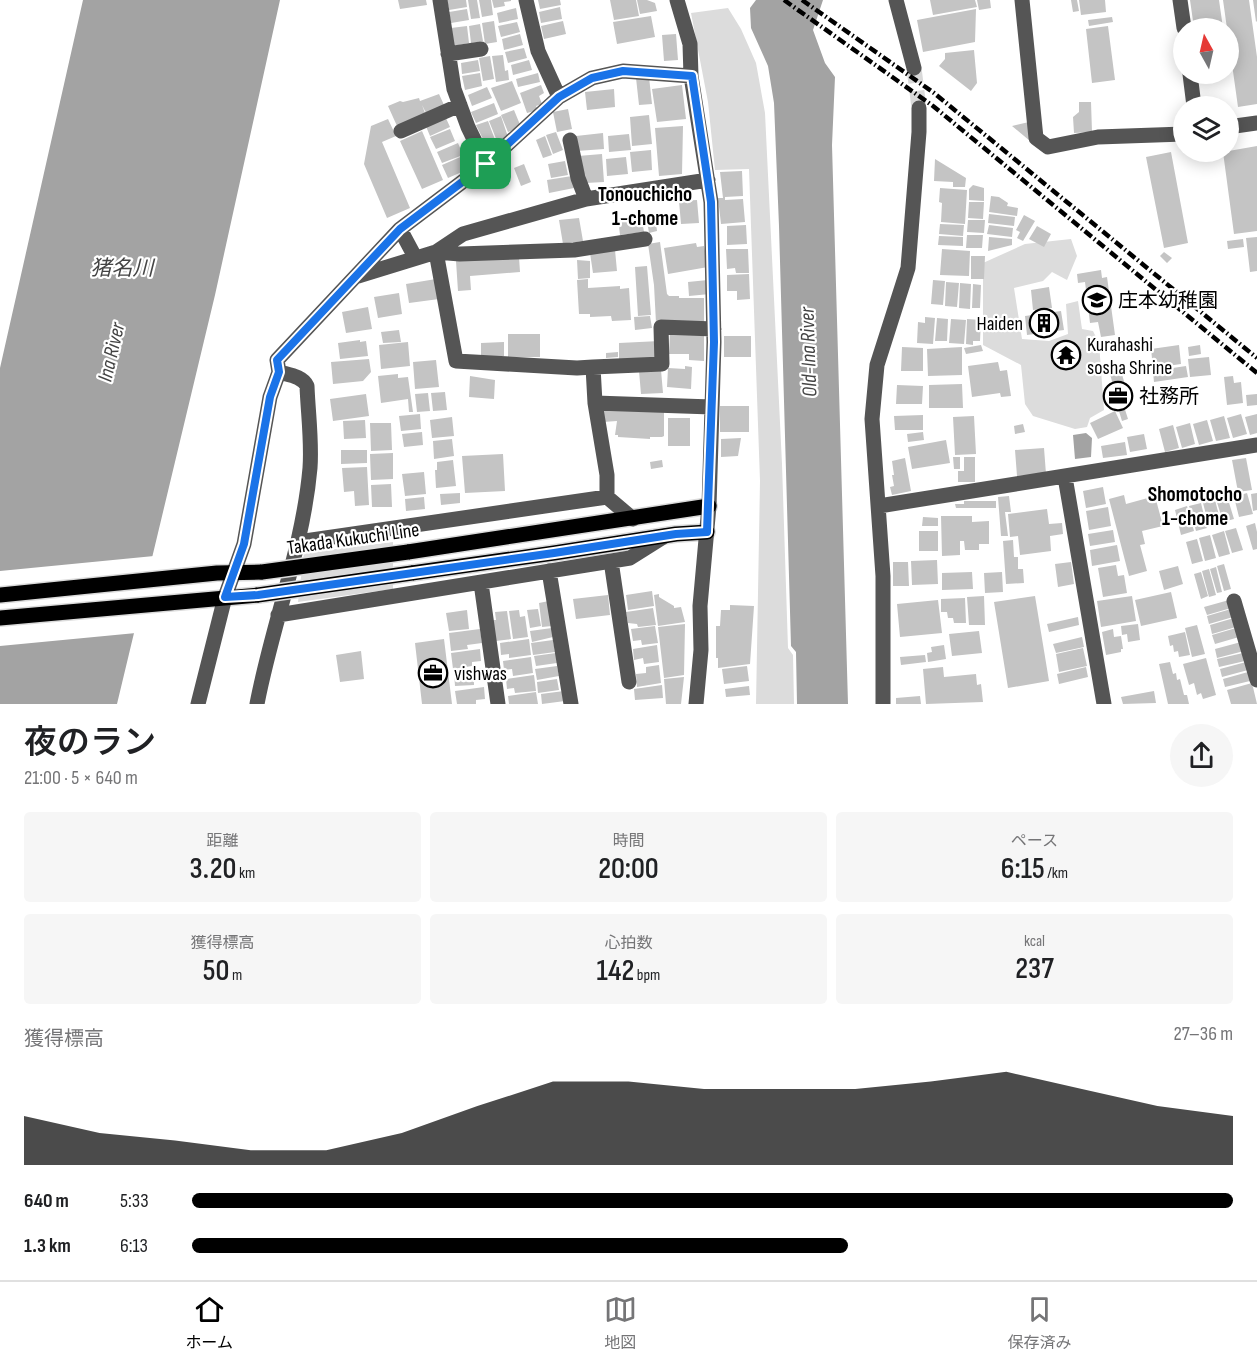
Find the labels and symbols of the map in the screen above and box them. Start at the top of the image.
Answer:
north arrow [1173,18,1239,84]
pin [460,138,511,189]
district label: Tonouchicho 1-chome [598,182,692,231]
water label: 猪名川 [91,256,155,281]
school or university icon: 庄本幼稚園 [1081,284,1113,316]
place label: 庄本幼稚園 [1118,289,1218,313]
water label: Old-Ina River [794,305,823,397]
building icon: Haiden [1028,307,1060,339]
place label: Haiden [976,312,1023,336]
water label: Ina River [93,319,131,384]
place label: Kurahashi sosha Shrine [1087,333,1172,380]
temple icon: Kurahashi sosha Shrine [1050,339,1082,371]
office icon: 社務所 [1102,380,1134,412]
place label: 社務所 [1139,385,1199,409]
district label: Shomotocho 1-chome [1148,482,1242,531]
street label: Takada Kukuchi Line [285,518,421,560]
office icon: vishwas [417,657,449,689]
place label: vishwas [454,662,507,686]

